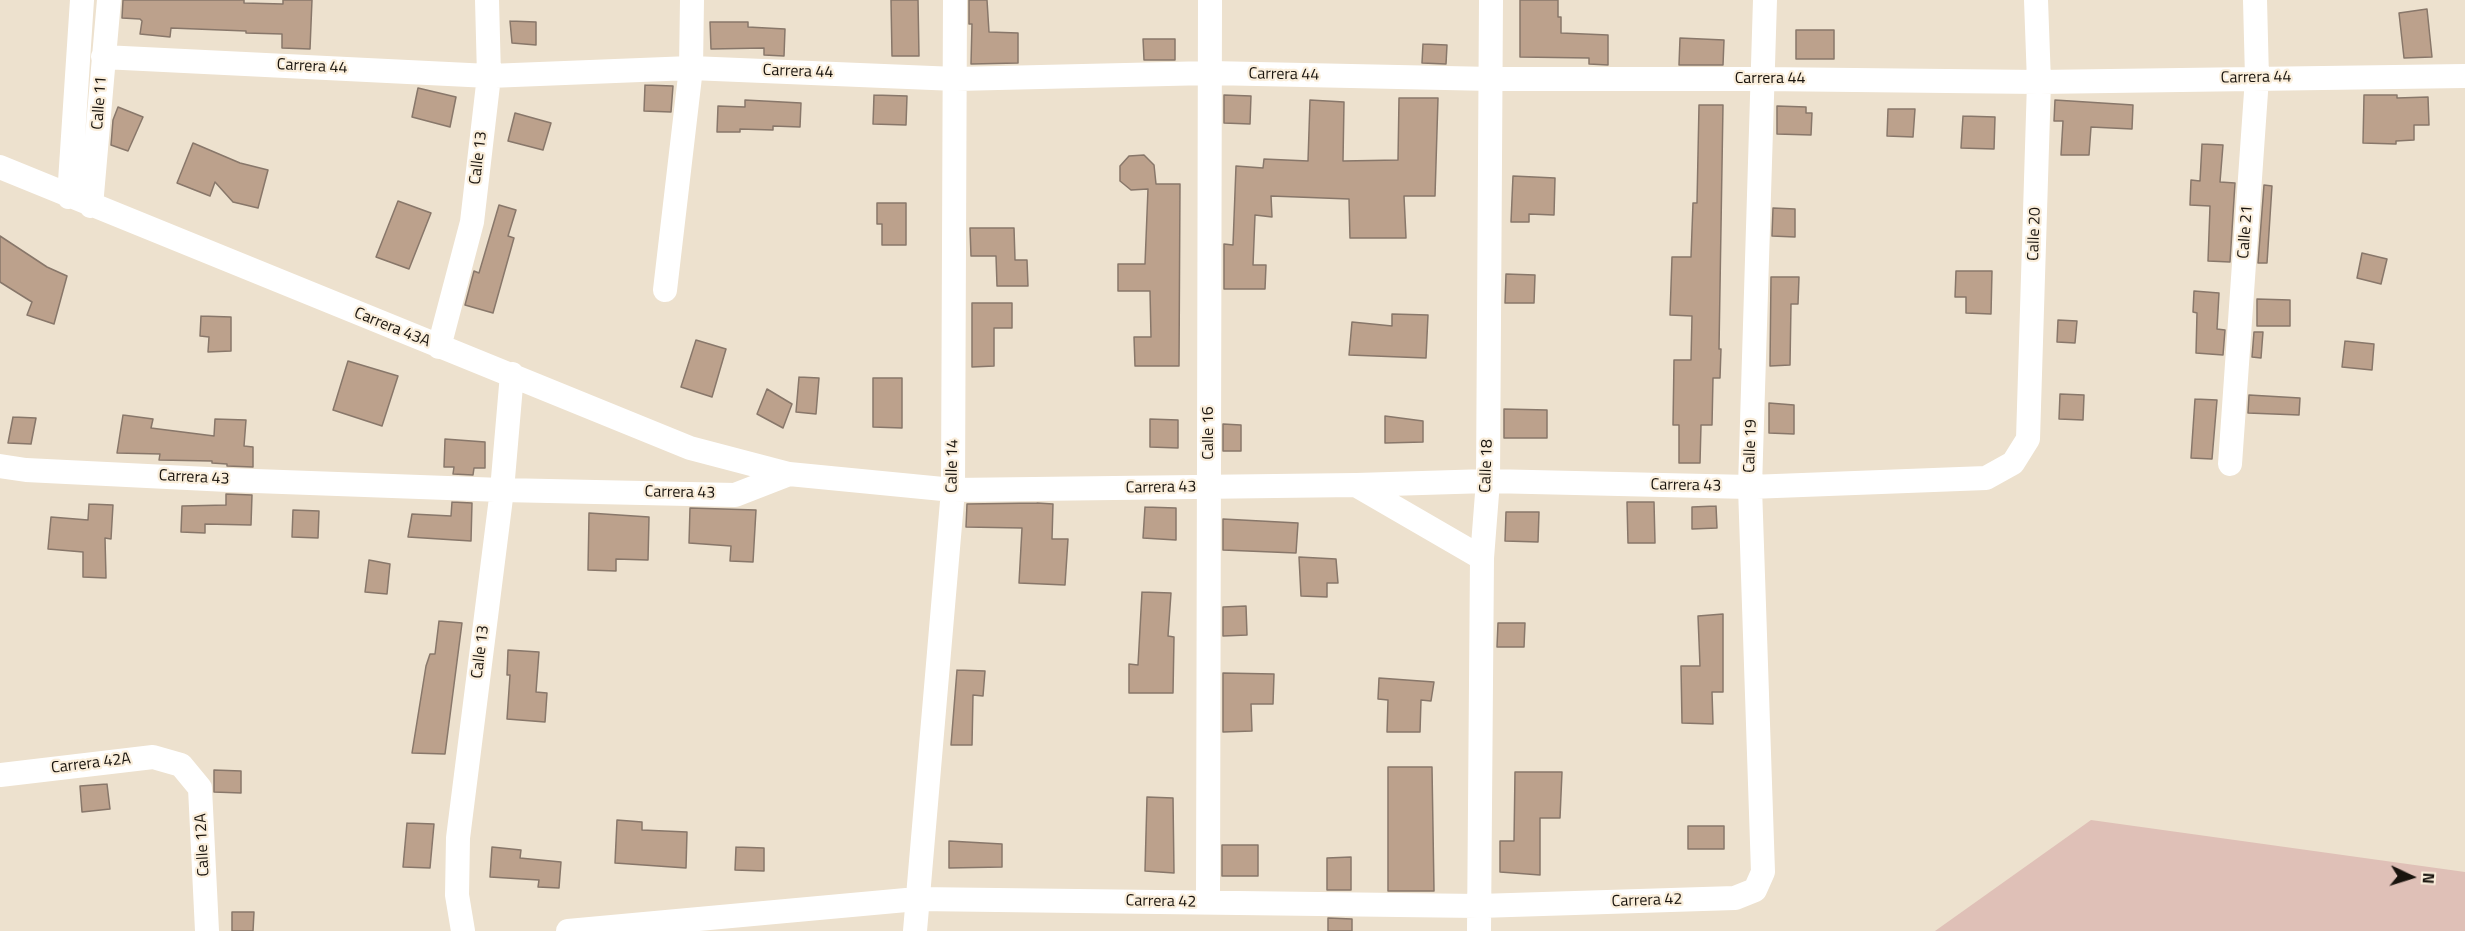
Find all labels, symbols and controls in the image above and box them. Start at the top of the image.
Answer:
street label: Carrera 44 [276,56,348,78]
street label: Carrera 44 [762,61,834,83]
street label: Carrera 44 [1248,65,1320,85]
street label: Carrera 44 [2220,68,2292,88]
street label: Carrera 44 [1735,69,1805,89]
street label: Calle 11 [89,76,111,130]
street label: Calle 13 [466,130,492,186]
street label: Calle 21 [2235,205,2257,259]
street label: Calle 20 [2024,207,2046,261]
street label: Carrera 43A [351,304,433,352]
street label: Calle 16 [1199,406,1219,460]
street label: Calle 19 [1740,419,1762,473]
street label: Calle 14 [943,439,963,493]
street label: Calle 18 [1476,439,1498,493]
street label: Carrera 43 [158,467,230,489]
street label: Carrera 43 [1650,476,1722,496]
street label: Carrera 43 [1125,478,1197,498]
street label: Carrera 43 [644,483,716,503]
street label: Calle 13 [468,624,494,680]
street label: Carrera 42A [50,750,132,778]
street label: Calle 12A [192,813,214,877]
north arrow [2381,847,2441,907]
text: N [2417,872,2441,885]
street label: Carrera 42 [1611,890,1683,912]
street label: Carrera 42 [1125,892,1197,912]

